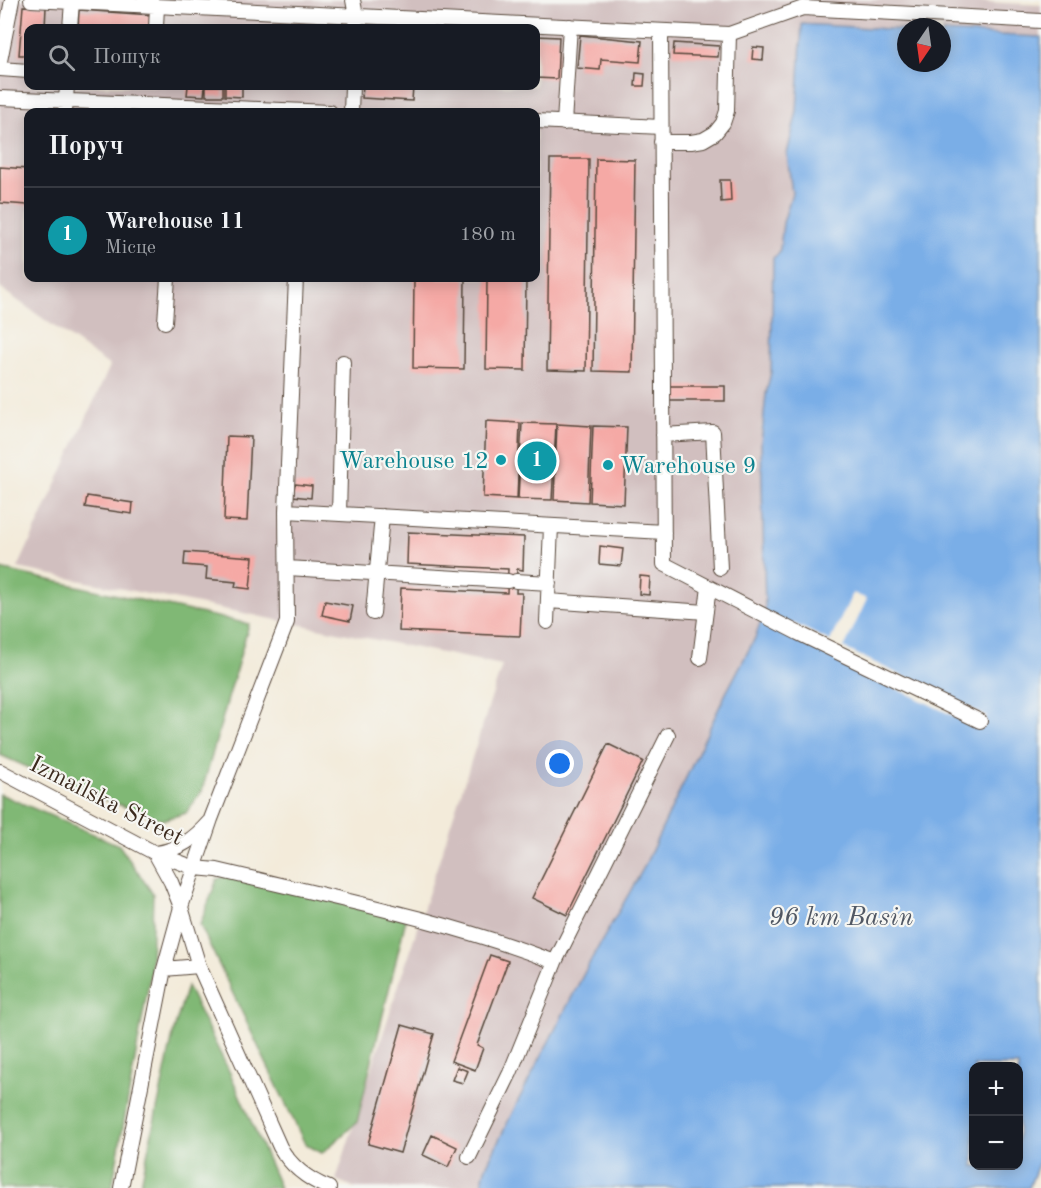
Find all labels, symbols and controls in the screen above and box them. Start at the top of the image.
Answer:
north arrow [897,18,951,72]
search box [24,24,540,90]
icon: search [45,41,78,74]
text: Пошук [93,46,161,68]
text: Поруч [48,134,124,160]
text: Warehouse 11 [105,211,245,233]
text: 1 [62,225,73,245]
text: 180 m [460,225,516,245]
text: Місце [105,238,156,258]
pin: 1 [518,438,556,484]
place label: Warehouse 12 [339,450,489,474]
marker: Warehouse 12 [494,453,508,467]
place label: Warehouse 9 [620,455,756,479]
marker: Warehouse 9 [601,458,615,472]
your location [545,749,574,778]
street label: Izmailska Street [25,753,187,851]
water label: 96 km Basin [769,905,914,931]
map controls [969,1062,1023,1170]
button: + [969,1062,1023,1116]
button: − [969,1116,1023,1170]

